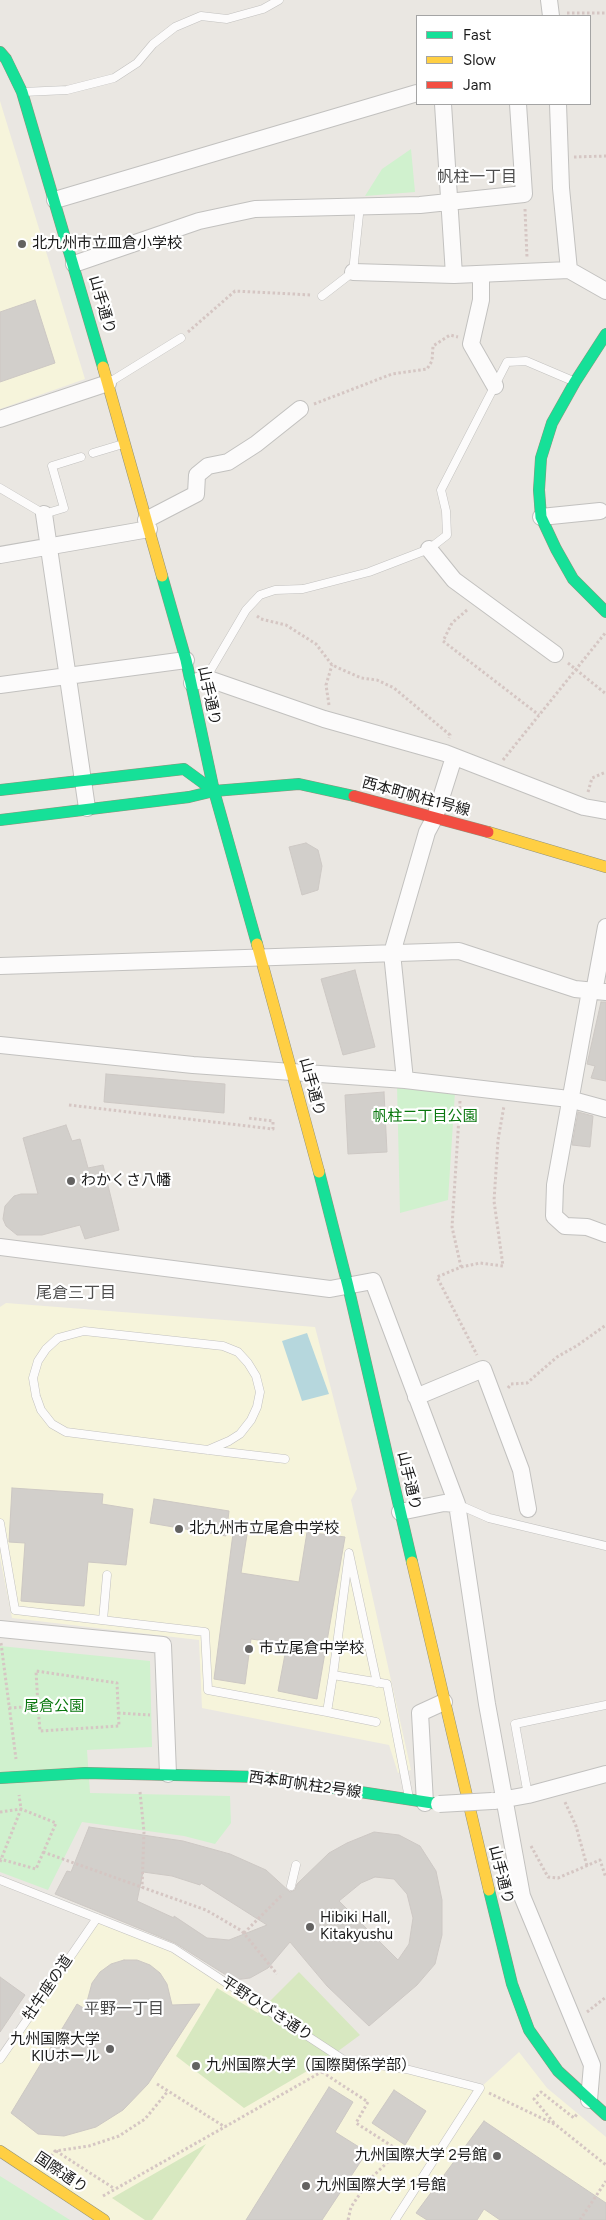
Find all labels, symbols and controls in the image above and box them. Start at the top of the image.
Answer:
legend [416,15,591,105]
text: Fast [463,26,491,44]
text: Slow [463,51,496,69]
text: Jam [463,76,491,94]
district label: 帆柱一丁目 [437,167,517,187]
place label: 北九州市立皿倉小学校 [32,235,182,253]
marker: 北九州市立皿倉小学校 [16,238,28,250]
street label: 山手通り [85,274,119,336]
street label: 山手通り [194,665,224,727]
street label: 西本町帆柱1号線 [360,774,472,820]
street label: 山手通り [296,1056,328,1118]
park label: 帆柱二丁目公園 [373,1108,477,1126]
place label: わかくさ八幡 [81,1172,171,1190]
marker: わかくさ八幡 [65,1175,77,1187]
district label: 尾倉三丁目 [36,1283,116,1303]
street label: 山手通り [393,1450,425,1512]
place label: 北九州市立尾倉中学校 [189,1520,339,1538]
marker: 北九州市立尾倉中学校 [173,1523,185,1535]
place label: 市立尾倉中学校 [259,1640,364,1658]
marker: 市立尾倉中学校 [243,1643,255,1655]
park label: 尾倉公園 [24,1698,84,1716]
street label: 西本町帆柱2号線 [248,1768,362,1802]
street label: 山手通り [485,1844,517,1906]
place label: Hibiki Hall, Kitakyushu [320,1909,393,1944]
marker: Hibiki Hall, Kitakyushu [304,1921,316,1933]
street label: 牡牛座の道 [20,1952,76,2024]
street label: 平野ひびき通り [218,1973,316,2045]
district label: 平野一丁目 [84,1999,164,2019]
place label: 九州国際大学 KIUホール [10,2031,100,2066]
marker: 九州国際大学 KIUホール [104,2043,116,2055]
place label: 九州国際大学（国際関係学部） [206,2057,416,2075]
marker: 九州国際大学（国際関係学部） [190,2060,202,2072]
place label: 九州国際大学 2号館 [355,2147,487,2165]
street label: 国際通り [31,2149,91,2197]
marker: 九州国際大学 2号館 [491,2150,503,2162]
place label: 九州国際大学 1号館 [316,2177,446,2195]
marker: 九州国際大学 1号館 [300,2180,312,2192]

